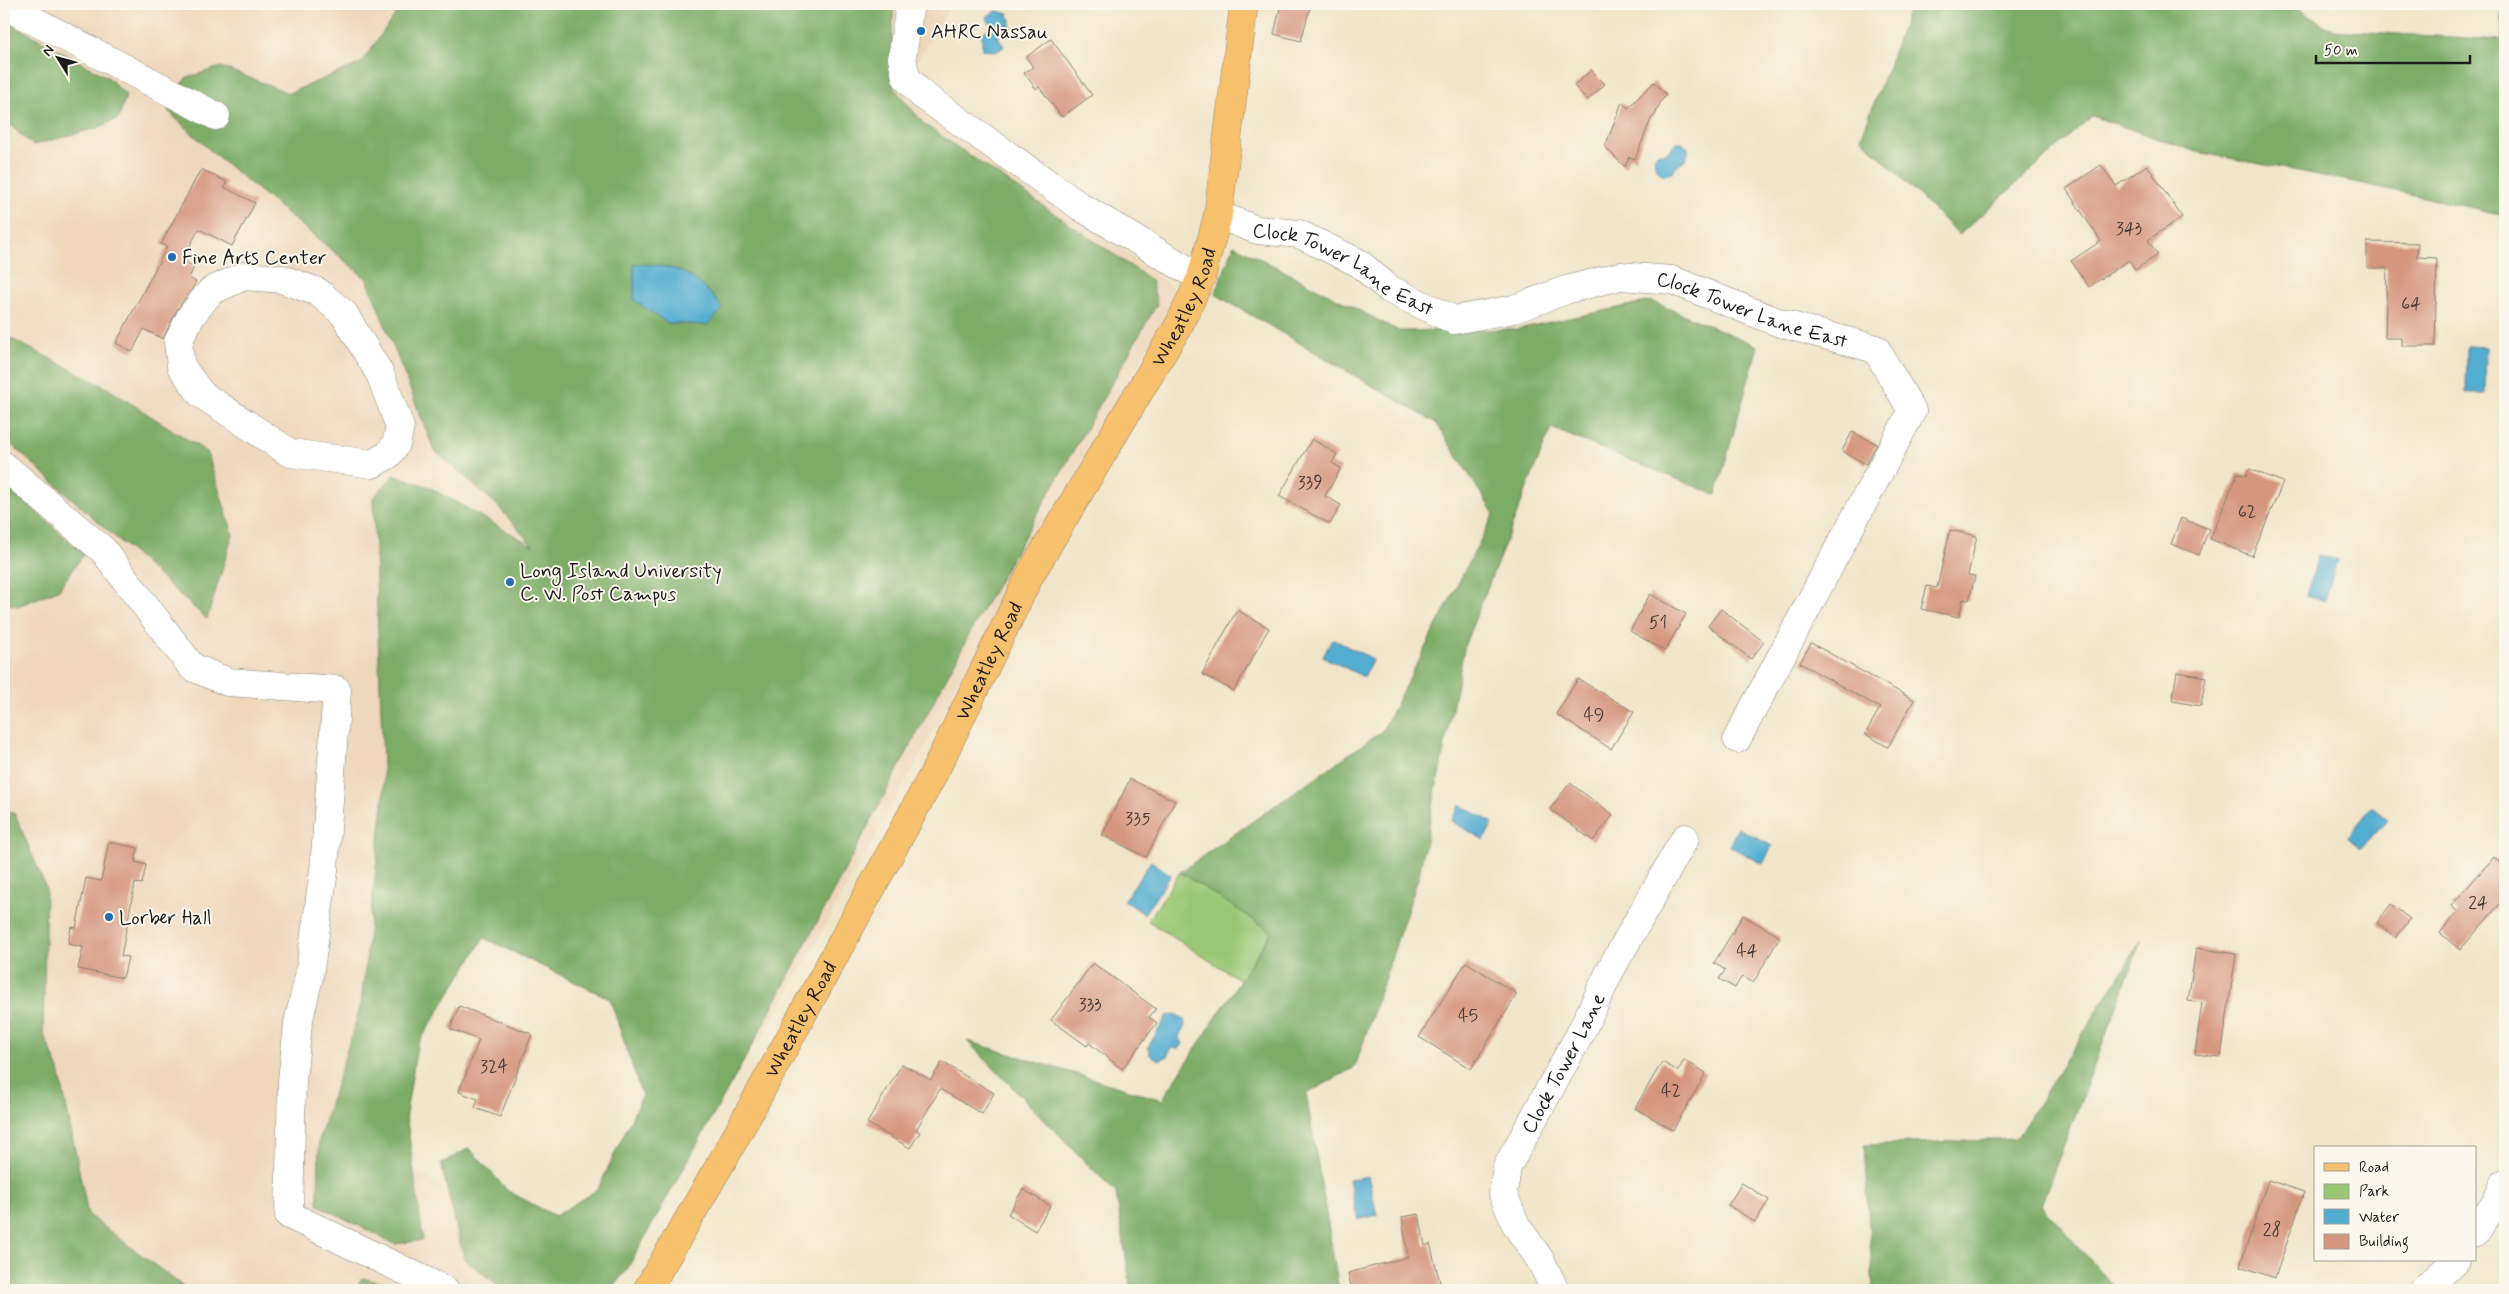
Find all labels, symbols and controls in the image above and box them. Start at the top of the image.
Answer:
place label: AHRC Nassau [931,19,1048,46]
marker: AHRC Nassau [915,25,927,37]
north arrow [32,32,82,82]
scale bar [2316,32,2470,64]
text: 50 m [2324,41,2358,61]
text: N [38,42,58,60]
house number: 343 [2116,217,2142,241]
street label: Clock Tower Lane East [1251,218,1438,323]
place label: Fine Arts Center [182,245,326,272]
street label: Wheatley Road [1145,245,1224,372]
marker: Fine Arts Center [166,251,178,263]
street label: Clock Tower Lane East [1656,267,1851,356]
house number: 64 [2401,292,2421,316]
house number: 339 [1297,471,1323,495]
house number: 62 [2238,500,2256,524]
place label: Long Island University C. W. Post Campus [520,558,722,608]
marker: Long Island University C. W. Post Campus [504,576,516,588]
street label: Wheatley Road [949,598,1030,725]
house number: 51 [1649,611,1667,635]
house number: 49 [1583,703,1605,727]
house number: 335 [1125,807,1151,831]
house number: 24 [2468,891,2488,915]
place label: Lorber Hall [119,905,212,932]
marker: Lorber Hall [103,911,115,923]
house number: 44 [1736,939,1758,963]
street label: Wheatley Road [759,957,844,1083]
street label: Clock Tower Lane [1516,989,1613,1139]
house number: 333 [1078,993,1102,1017]
house number: 45 [1458,1004,1478,1028]
house number: 324 [480,1055,509,1079]
house number: 42 [1661,1079,1681,1103]
legend [2314,1146,2476,1262]
text: Road [2359,1158,2389,1178]
text: Park [2359,1182,2389,1202]
text: Water [2359,1208,2399,1228]
house number: 28 [2263,1218,2281,1242]
text: Building [2359,1232,2409,1253]

